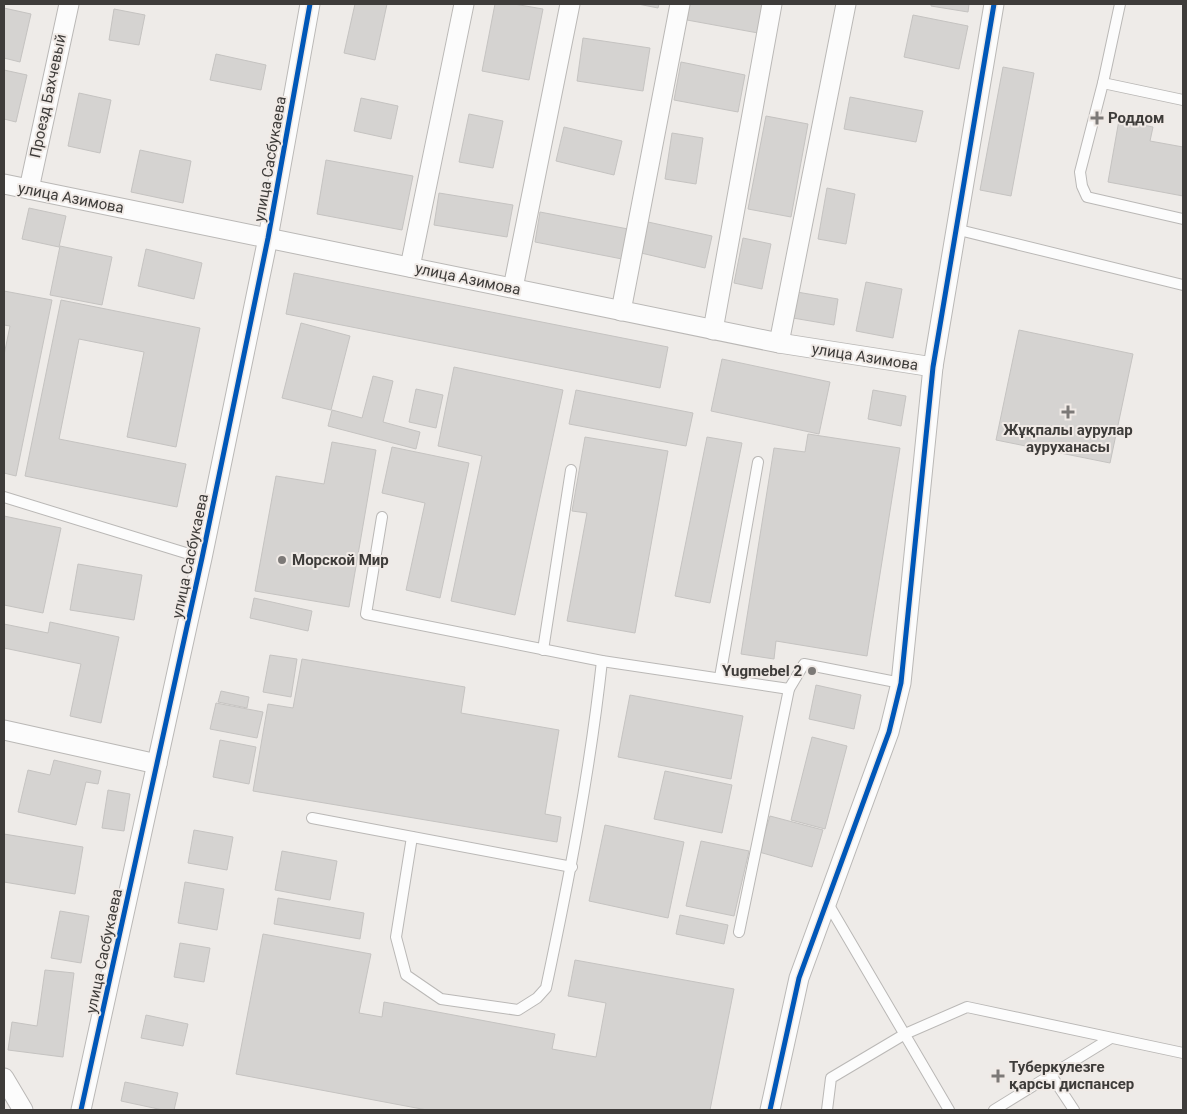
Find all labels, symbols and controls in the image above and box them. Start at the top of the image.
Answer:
street label: Проезд Бахчевый [26,32,70,160]
street label: улица Сасбукаева [250,95,290,223]
place label: Роддом [1108,109,1164,127]
marker: Роддом [1090,111,1104,125]
street label: улица Азимова [17,179,125,217]
street label: улица Азимова [414,259,522,299]
street label: улица Азимова [811,340,919,374]
marker: Жұқпалы аурулар ауруханасы [1061,405,1075,419]
place label: Жұқпалы аурулар ауруханасы [1003,421,1133,456]
street label: улица Сасбукаева [168,492,212,620]
place label: Морской Мир [292,551,389,569]
marker: Морской Мир [276,554,288,566]
place label: Yugmebel 2 [722,662,802,680]
marker: Yugmebel 2 [806,665,818,677]
street label: улица Сасбукаева [82,887,126,1015]
place label: Туберкулезге қарсы диспансер [1009,1058,1134,1093]
marker: Туберкулезге қарсы диспансер [991,1069,1005,1083]

